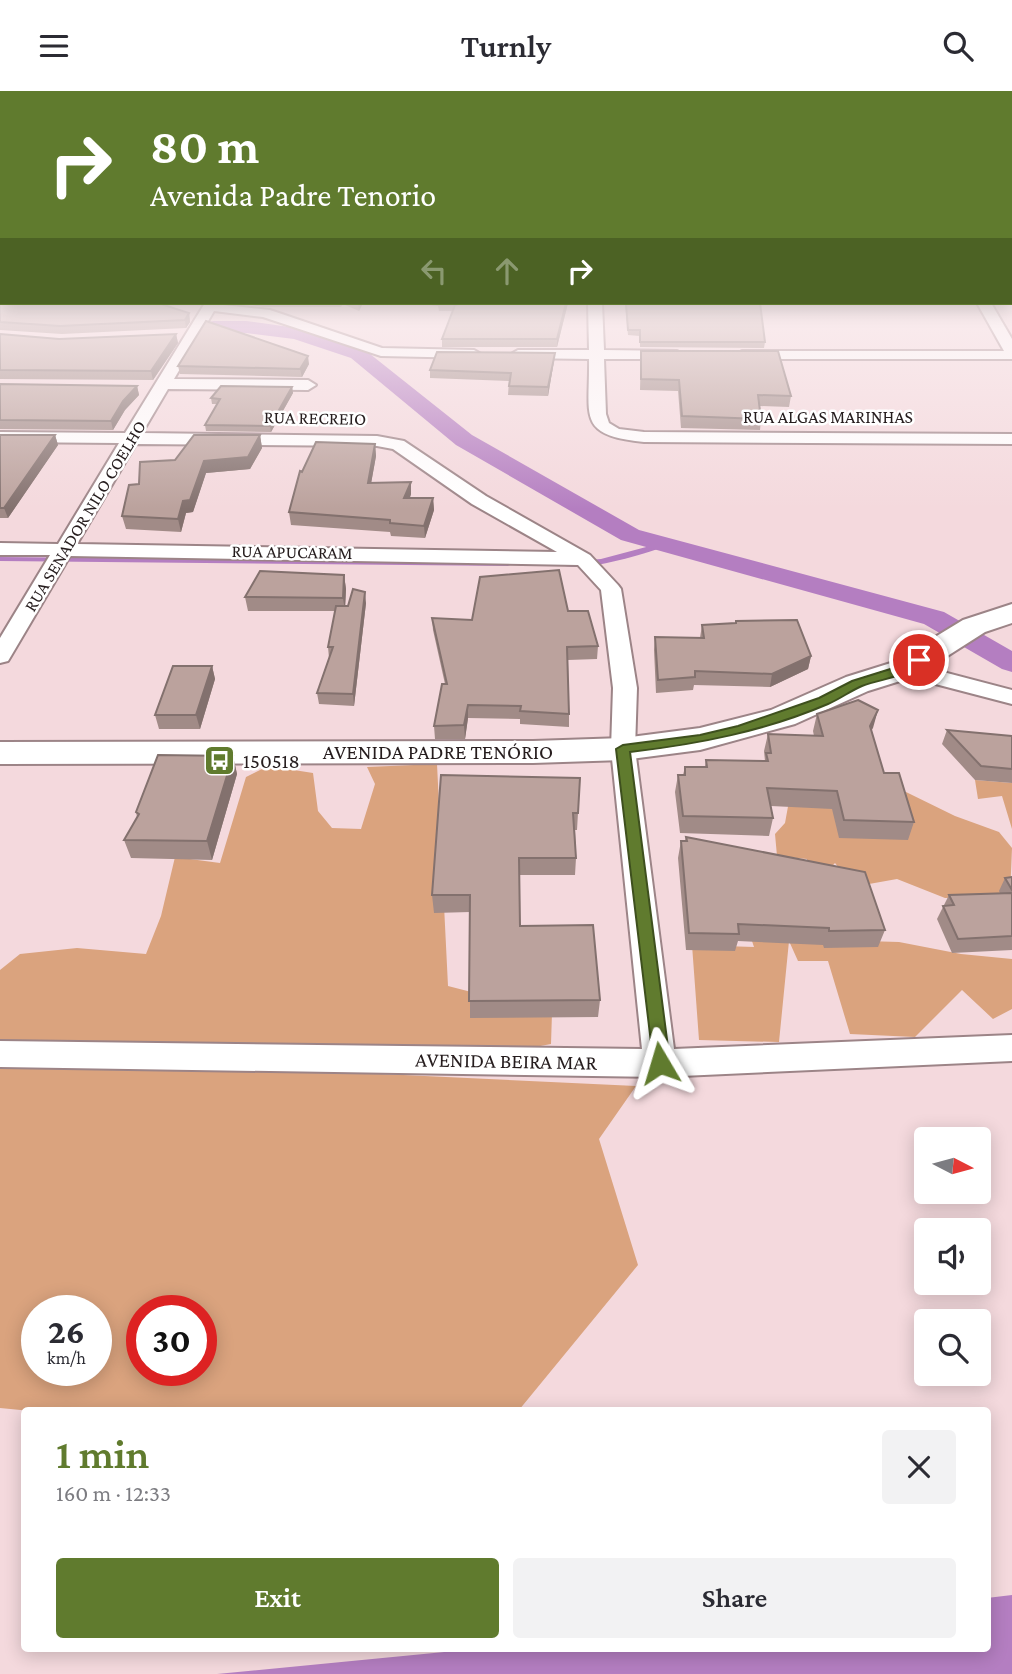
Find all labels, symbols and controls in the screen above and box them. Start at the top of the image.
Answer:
icon: menu [35,27,73,65]
icon: search [939,27,977,65]
text: Turnly [461,28,551,64]
icon: right [35,119,126,210]
text: 80 m [150,119,259,174]
text: Avenida Padre Tenorio [150,177,436,213]
icon: left [415,252,453,290]
icon: ahead [488,252,526,290]
icon: right [561,252,599,290]
street label: RUA RECREIO [264,407,366,429]
street label: RUA ALGAS MARINHAS [743,407,913,427]
street label: RUA SENADOR NILO COELHO [20,417,150,615]
street label: RUA APUCARAM [231,541,353,563]
pin [889,630,949,690]
icon: arrive [900,641,938,679]
street label: AVENIDA PADRE TENÓRIO [323,740,553,764]
bus stop icon: 150518 [203,744,237,778]
place label: 150518 [243,749,300,773]
position arrow [623,1026,697,1100]
street label: AVENIDA BEIRA MAR [415,1047,598,1075]
north arrow [914,1127,990,1204]
map controls [914,1127,991,1386]
button: sound [914,1218,991,1295]
speed limit sign: 30 [126,1295,217,1386]
button: search [914,1309,991,1386]
text: 26 [48,1312,85,1351]
text: km/h [47,1348,86,1368]
text: 1 min [56,1430,149,1477]
button: close [882,1430,956,1504]
text: 160 m · 12:33 [56,1480,171,1506]
button: Exit [56,1558,499,1638]
button: Share [513,1558,956,1638]

